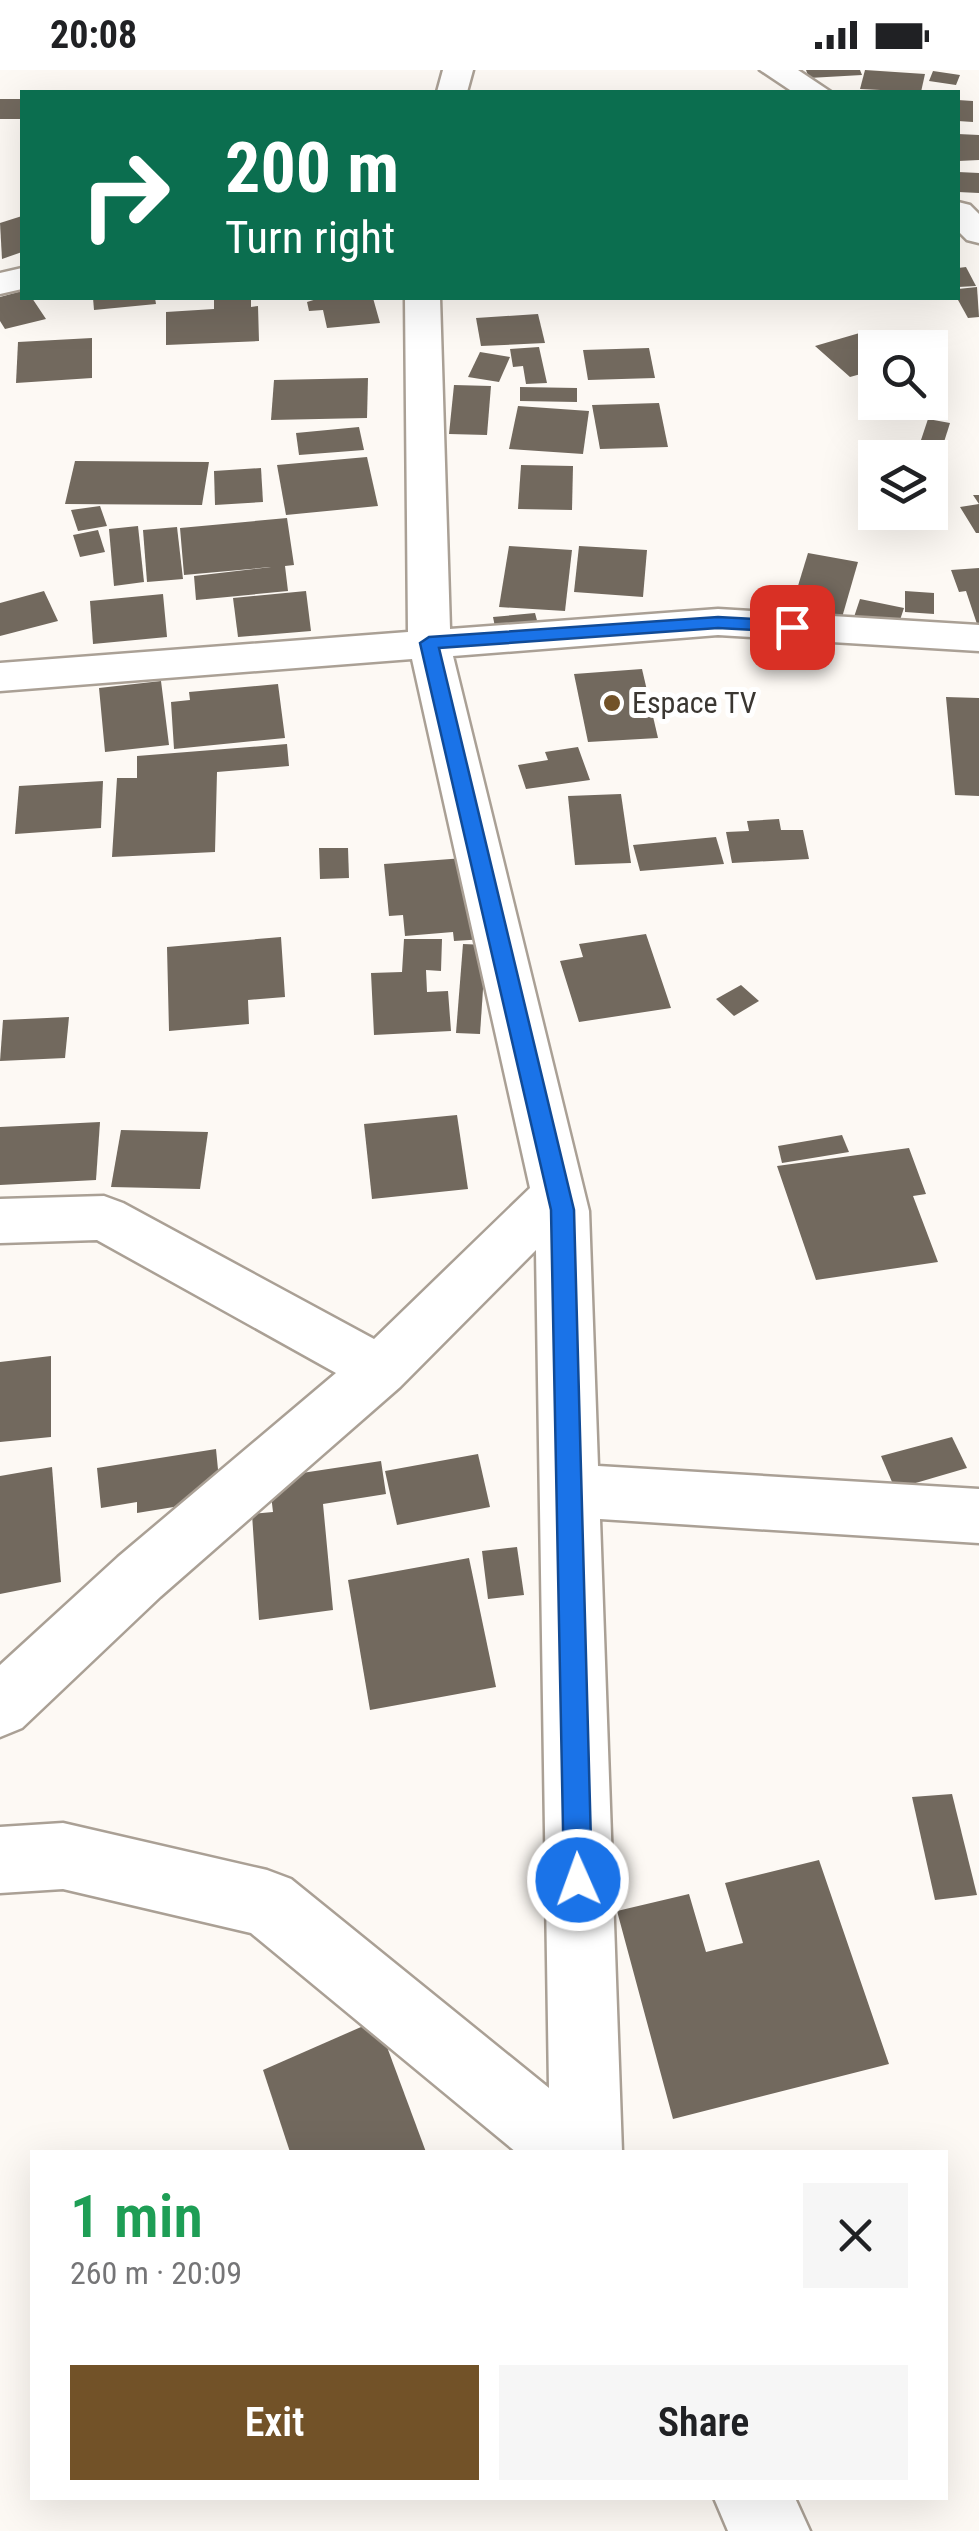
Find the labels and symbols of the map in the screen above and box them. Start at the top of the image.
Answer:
pin [750,585,835,670]
place label: Espace TV [632,685,757,720]
marker: Espace TV [601,692,623,714]
position arrow [526,1828,630,1932]

